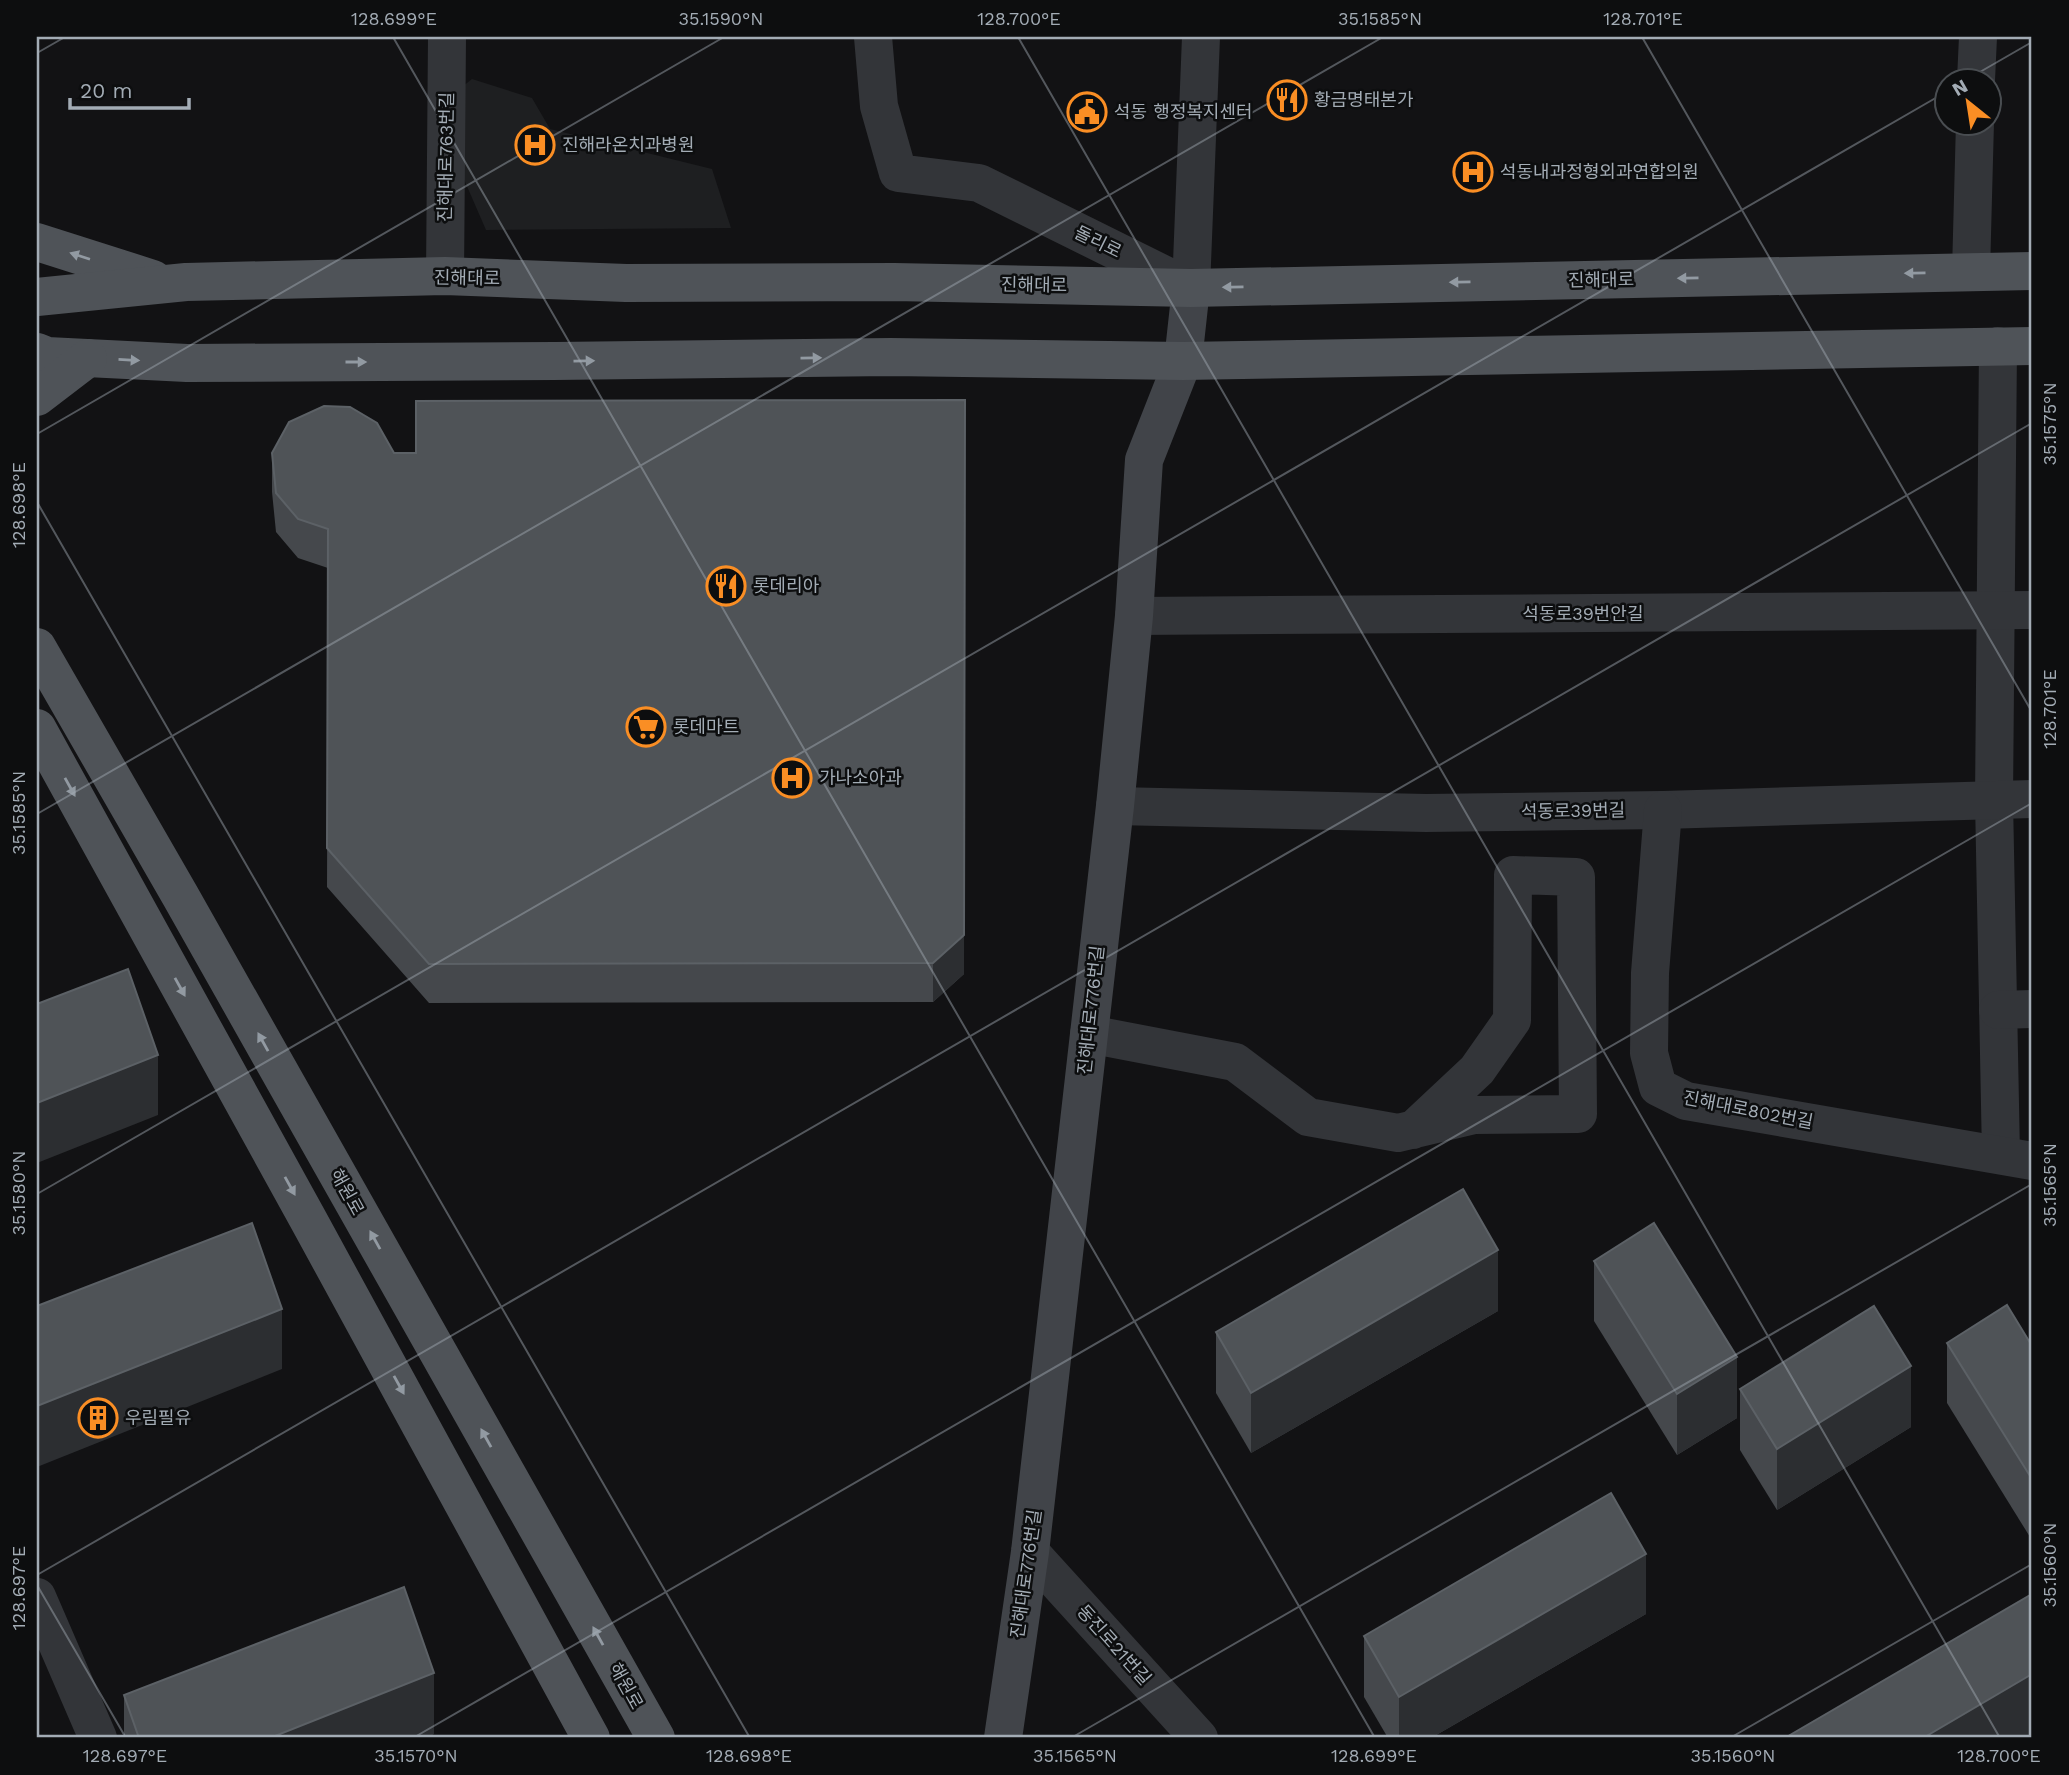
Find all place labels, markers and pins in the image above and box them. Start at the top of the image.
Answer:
restaurant icon: 황금명태본가 [1266,79,1308,121]
place label: 황금명태본가 [1314,89,1414,110]
public building icon: 석동 행정복지센터 [1066,91,1108,133]
place label: 석동 행정복지센터 [1114,101,1253,122]
hospital icon: 진해라온치과병원 [514,124,556,166]
place label: 진해라온치과병원 [562,134,694,155]
hospital icon: 석동내과정형외과연합의원 [1452,151,1494,193]
place label: 석동내과정형외과연합의원 [1500,161,1699,182]
restaurant icon: 롯데리아 [705,565,747,607]
place label: 롯데리아 [753,575,820,596]
supermarket icon: 롯데마트 [625,706,667,748]
place label: 롯데마트 [673,716,739,737]
hospital icon: 가나소아과 [771,757,813,799]
place label: 가나소아과 [819,767,902,788]
building icon: 우림필유 [77,1397,119,1439]
place label: 우림필유 [125,1407,191,1428]

